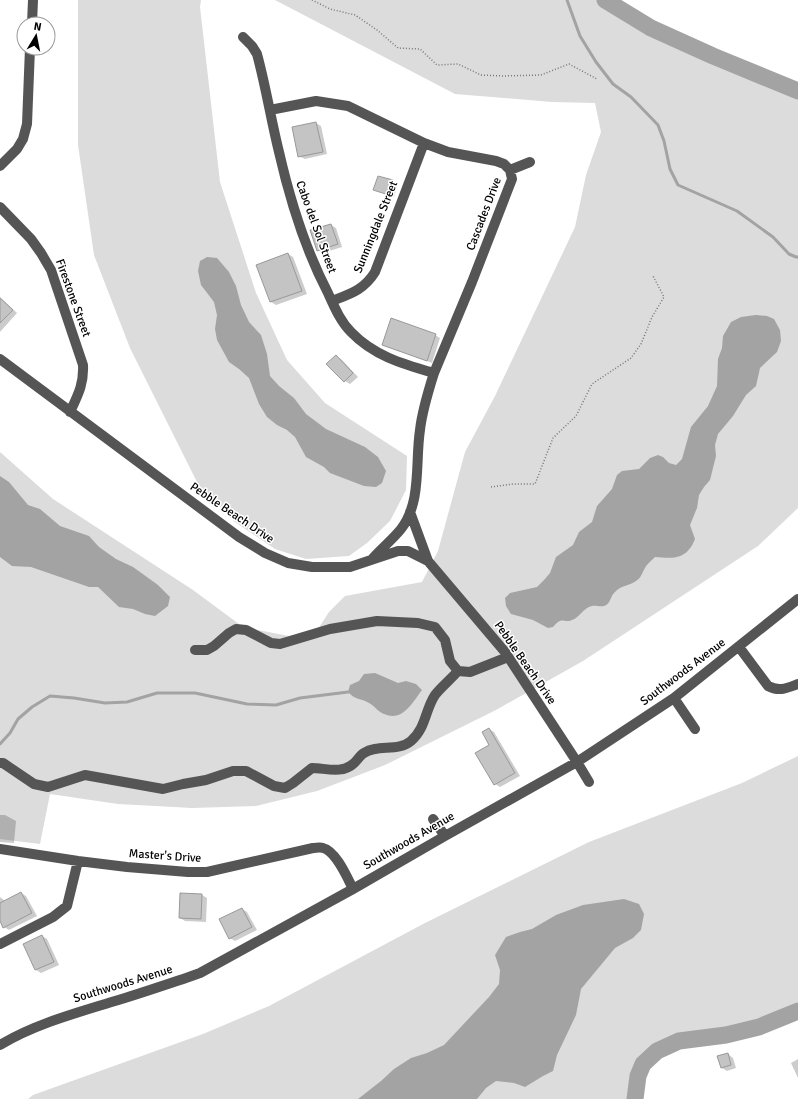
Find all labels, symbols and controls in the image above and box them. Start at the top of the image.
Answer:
north arrow [16,16,56,56]
text: N [33,20,43,34]
street label: Cascades Drive [463,175,505,253]
street label: Cabo del Sol Street [292,179,340,275]
street label: Sunningdale Street [351,179,401,275]
street label: Firestone Street [52,257,94,339]
street label: Pebble Beach Drive [187,479,277,547]
street label: Pebble Beach Drive [491,618,559,708]
street label: Southwoods Avenue [637,635,729,709]
street label: Southwoods Avenue [361,809,457,873]
street label: Master's Drive [128,846,202,866]
street label: Southwoods Avenue [72,962,174,1006]

